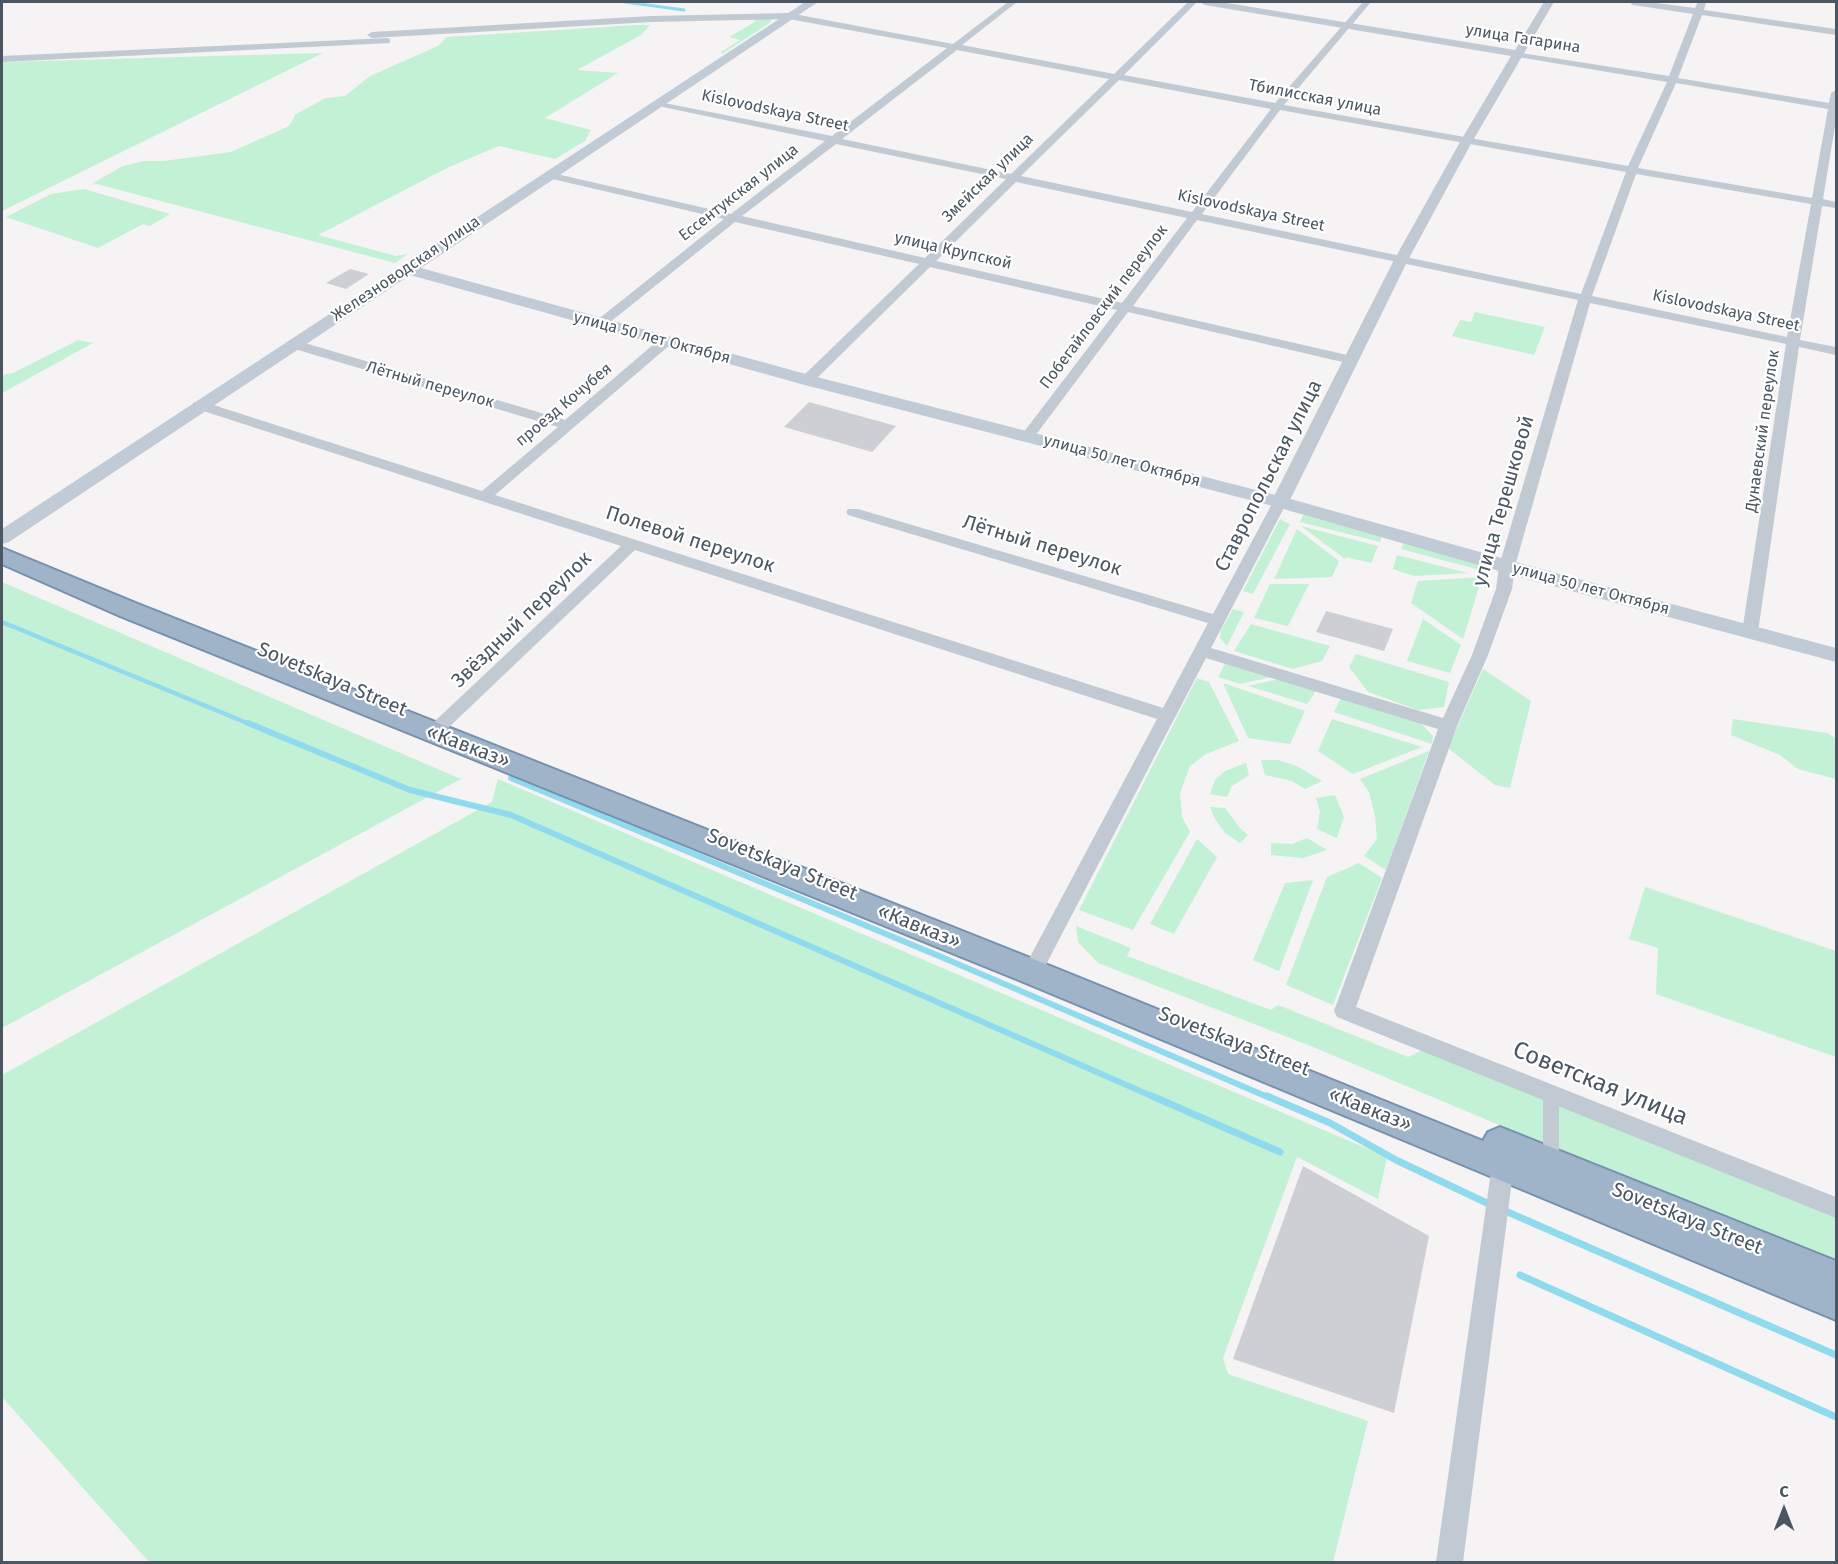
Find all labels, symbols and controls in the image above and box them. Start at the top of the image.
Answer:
street label: улица Гагарина [1464,20,1582,58]
street label: Тбилисская улица [1247,76,1383,120]
street label: Kislovodskaya Street [700,86,850,136]
street label: Змейская улица [938,130,1038,226]
street label: Ессентукская улица [675,140,803,246]
street label: Kislovodskaya Street [1176,186,1326,236]
street label: Железноводская улица [328,212,484,326]
street label: Побегайловский переулок [1036,221,1172,393]
street label: улица Крупской [893,228,1013,274]
street label: Kislovodskaya Street [1651,286,1801,336]
street label: улица 50 лет Октября [572,308,732,368]
street label: Дунаевский переулок [1742,349,1784,513]
street label: Лётный переулок [364,358,496,412]
street label: проезд Кочубея [512,359,616,451]
street label: Ставропольская улица [1210,376,1328,576]
street label: улица Терешковой [1468,413,1540,589]
street label: улица 50 лет Октября [1042,431,1202,491]
street label: Полевой переулок [603,501,777,579]
street label: Лётный переулок [960,510,1124,582]
street label: Звёздный переулок [447,547,597,693]
street label: улица 50 лет Октября [1511,559,1671,619]
street label: Sovetskaya Street [254,638,410,722]
street label: «Кавказ» [423,720,513,774]
street label: Sovetskaya Street [703,824,861,906]
street label: «Кавказ» [874,899,964,955]
street label: Sovetskaya Street [1155,1002,1313,1082]
street label: Советская улица [1508,1036,1692,1132]
street label: «Кавказ» [1325,1082,1415,1138]
street label: Sovetskaya Street [1608,1178,1766,1260]
north arrow [1754,1480,1814,1540]
text: С [1779,1482,1789,1501]

